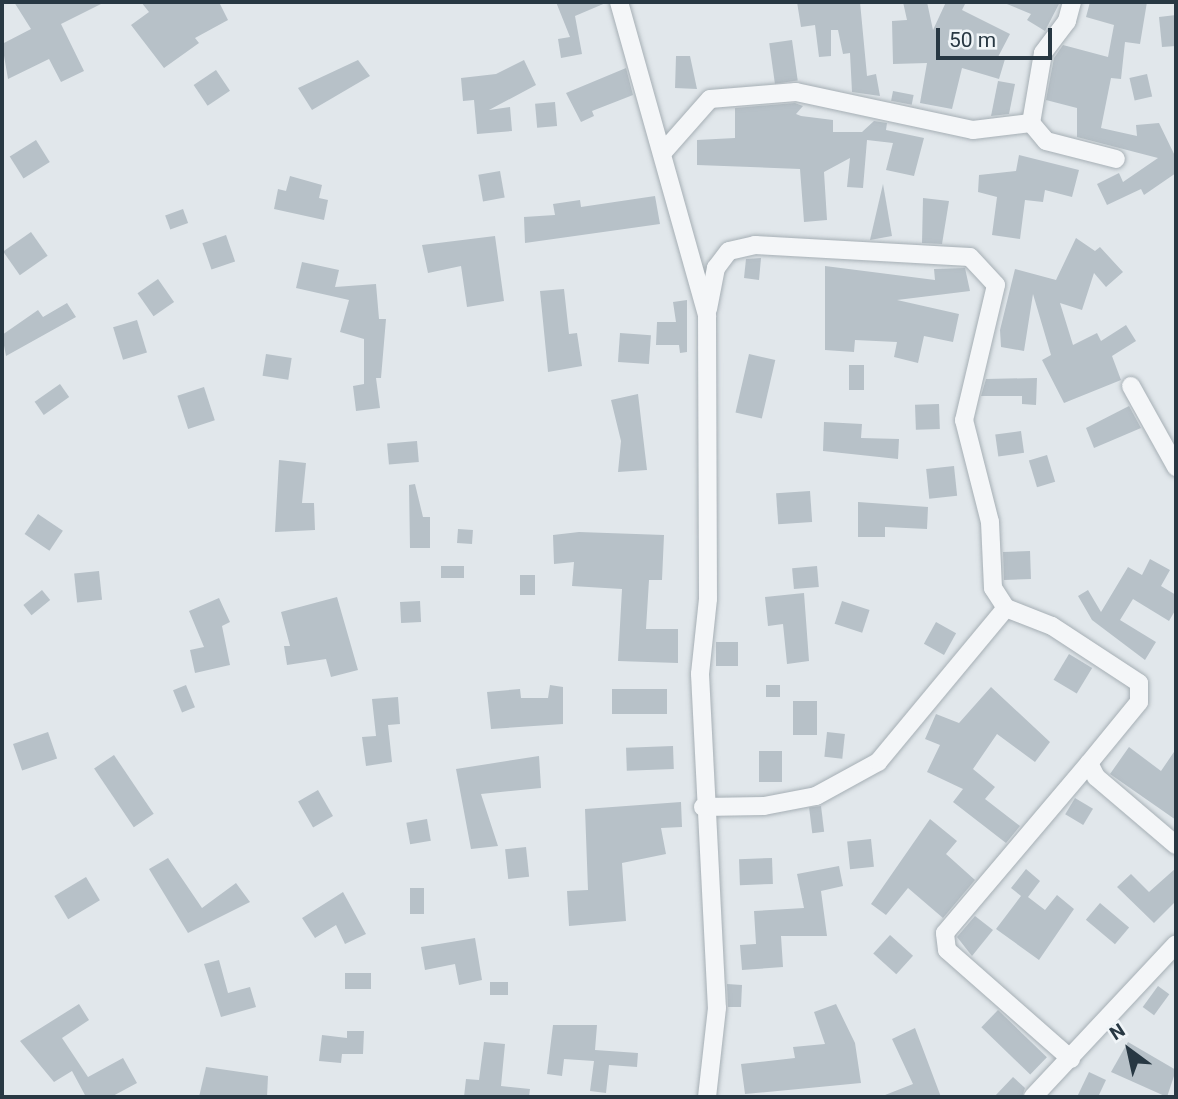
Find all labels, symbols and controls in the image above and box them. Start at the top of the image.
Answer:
scale bar [940,14,1056,58]
text: 50 m [949,28,996,52]
north arrow [1094,1015,1164,1085]
text: N [1105,1019,1129,1045]

